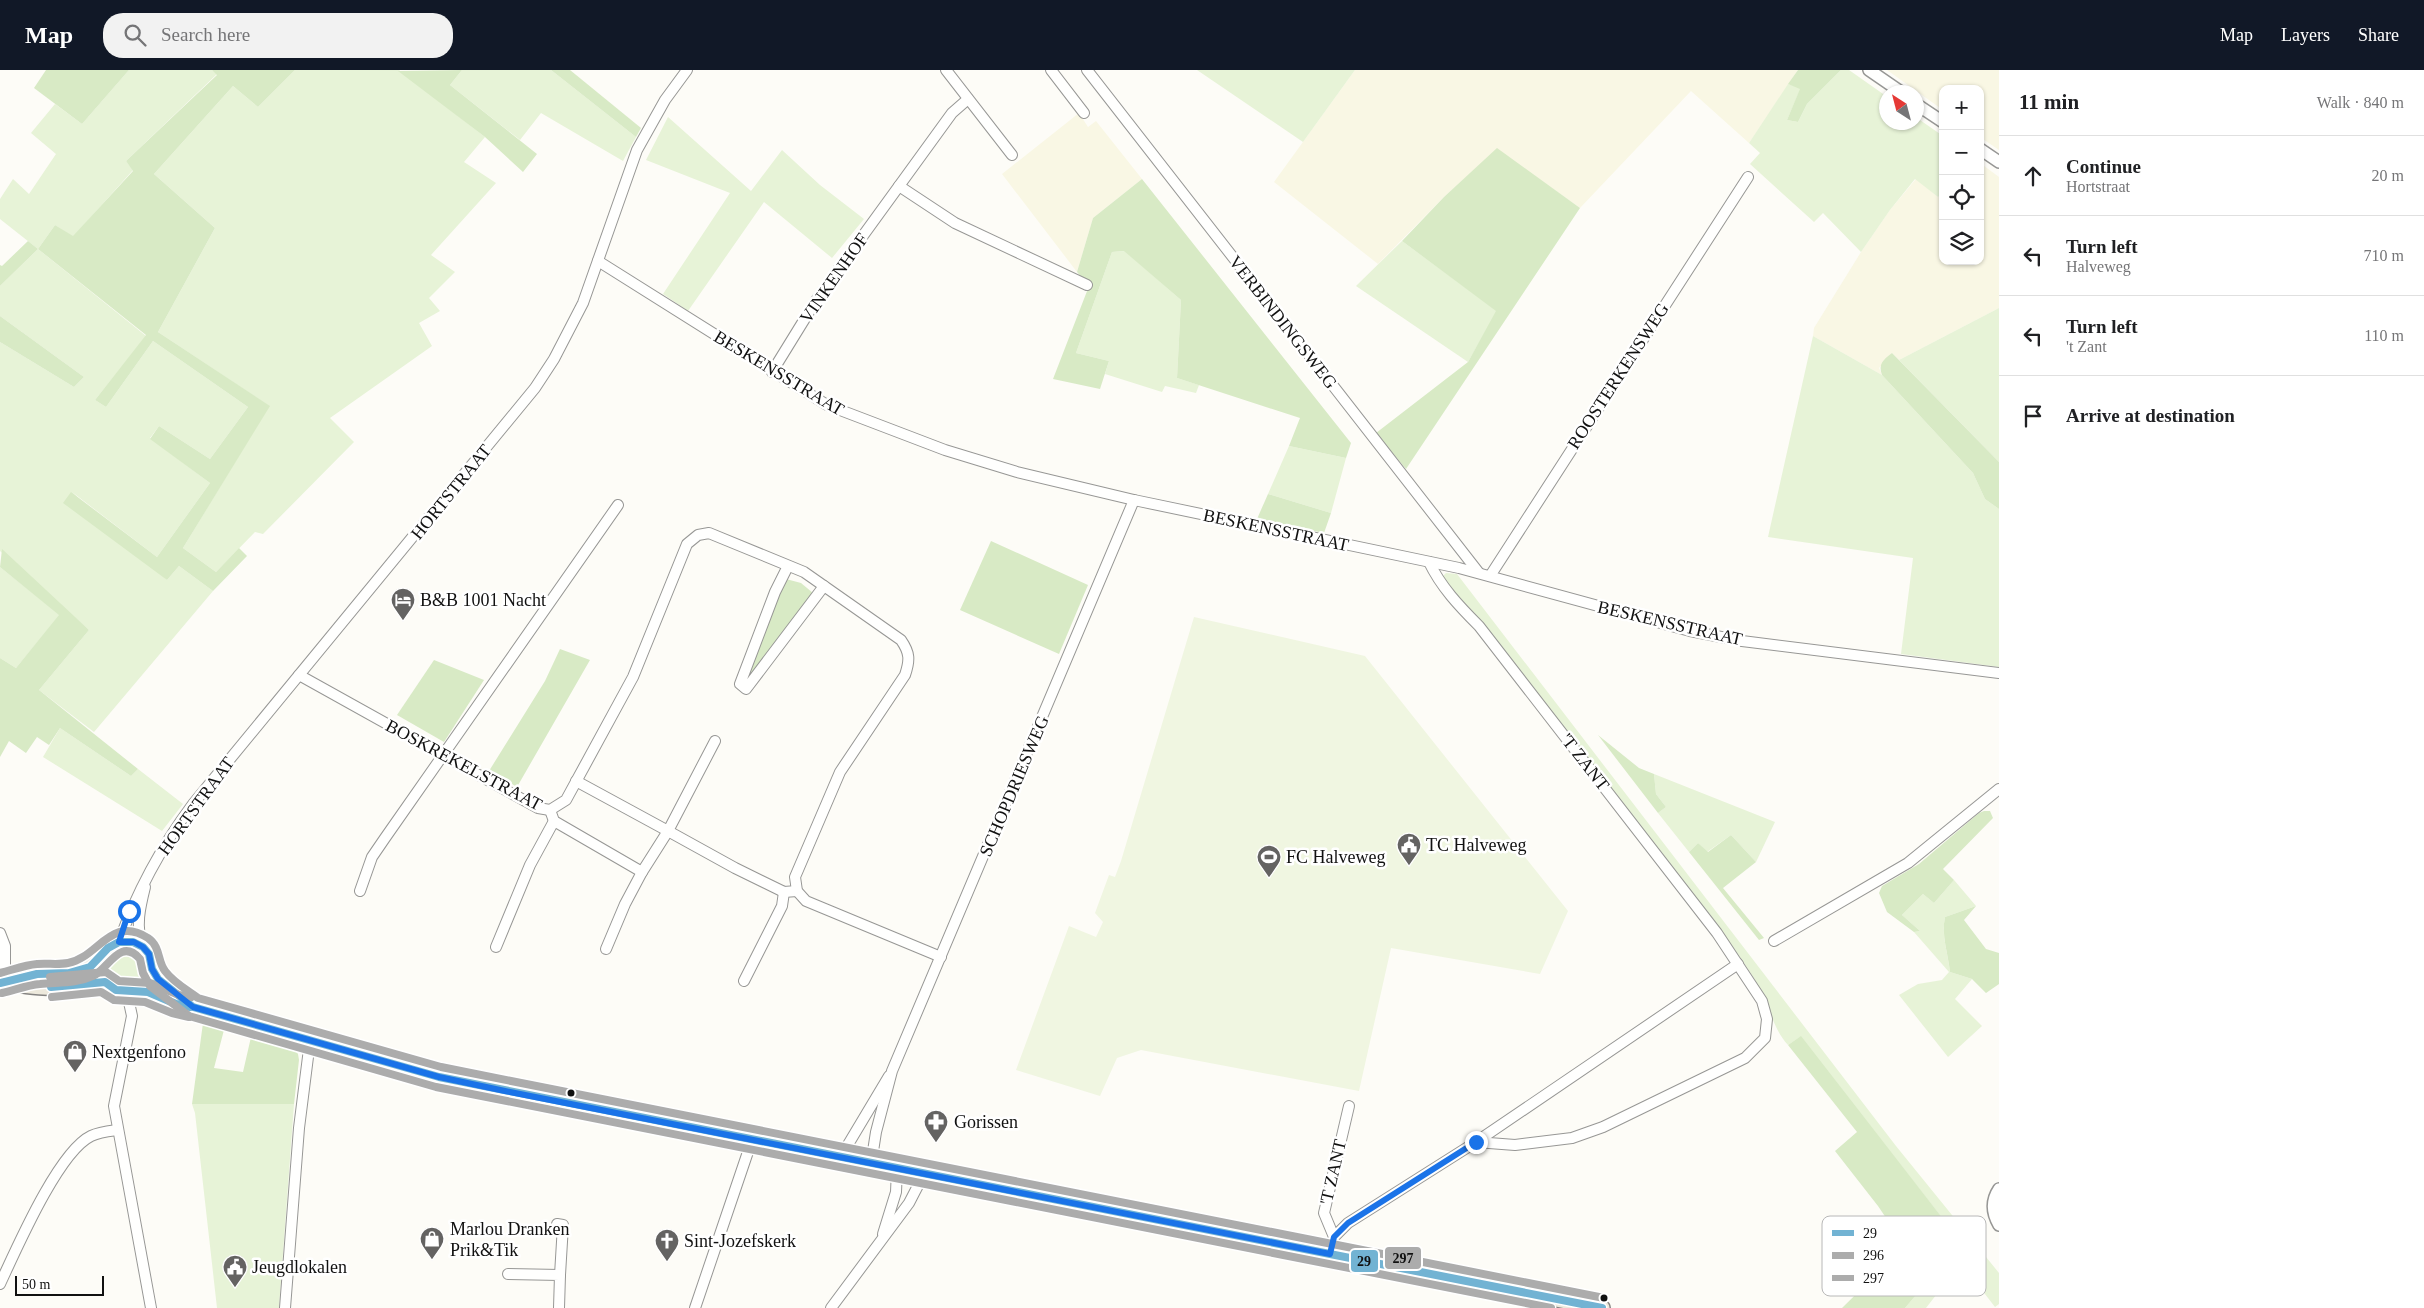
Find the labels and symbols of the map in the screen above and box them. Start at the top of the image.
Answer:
north arrow [1879,85,1924,130]
street label: VINKENHOF [796,229,872,327]
street label: VERBINDINGSWEG [1225,252,1341,392]
street label: ROOSTERKENSWEG [1563,299,1673,453]
street label: BESKENSSTRAAT [710,326,848,420]
street label: HORTSTRAAT [407,441,495,543]
street label: BESKENSSTRAAT [1202,505,1350,555]
hotel icon: B&B 1001 Nacht [390,587,416,621]
place label: B&B 1001 Nacht [420,590,546,610]
street label: BESKENSSTRAAT [1596,597,1744,649]
street label: SCHOPDRIESWEG [975,713,1053,859]
street label: BOSKREKELSTRAAT [382,715,546,815]
street label: 'T ZANT [1557,730,1613,794]
street label: HORTSTRAAT [154,753,238,859]
public building icon: TC Halveweg [1396,832,1422,866]
place label: TC Halveweg [1426,835,1526,855]
sports icon: FC Halveweg [1256,844,1282,878]
place label: FC Halveweg [1286,847,1385,867]
route start [118,900,141,923]
shop icon: Nextgenfono [62,1039,88,1073]
place label: Nextgenfono [92,1042,186,1062]
unlabelled marker [566,1088,576,1098]
pharmacy icon: Gorissen [923,1109,949,1143]
place label: Gorissen [954,1112,1018,1132]
route end [1465,1131,1488,1154]
street label: 'T ZANT [1316,1137,1350,1207]
legend [1822,1216,1986,1296]
place label: Marlou Dranken Prik&Tik [450,1219,569,1260]
shop icon: Marlou Dranken Prik&Tik [419,1226,445,1260]
text: 29 [1863,1226,1877,1241]
church icon: Sint-Jozefskerk [654,1228,680,1262]
place label: Sint-Jozefskerk [684,1231,796,1251]
line badge: 297 [1384,1246,1422,1270]
text: 296 [1863,1248,1884,1263]
line badge: 29 [1350,1249,1379,1273]
text: 297 [1393,1251,1414,1266]
public building icon: Jeugdlokalen [222,1254,248,1288]
text: 29 [1357,1254,1371,1269]
place label: Jeugdlokalen [252,1257,347,1277]
text: 297 [1863,1271,1884,1286]
scale bar [15,1273,104,1296]
unlabelled marker [1599,1293,1609,1303]

